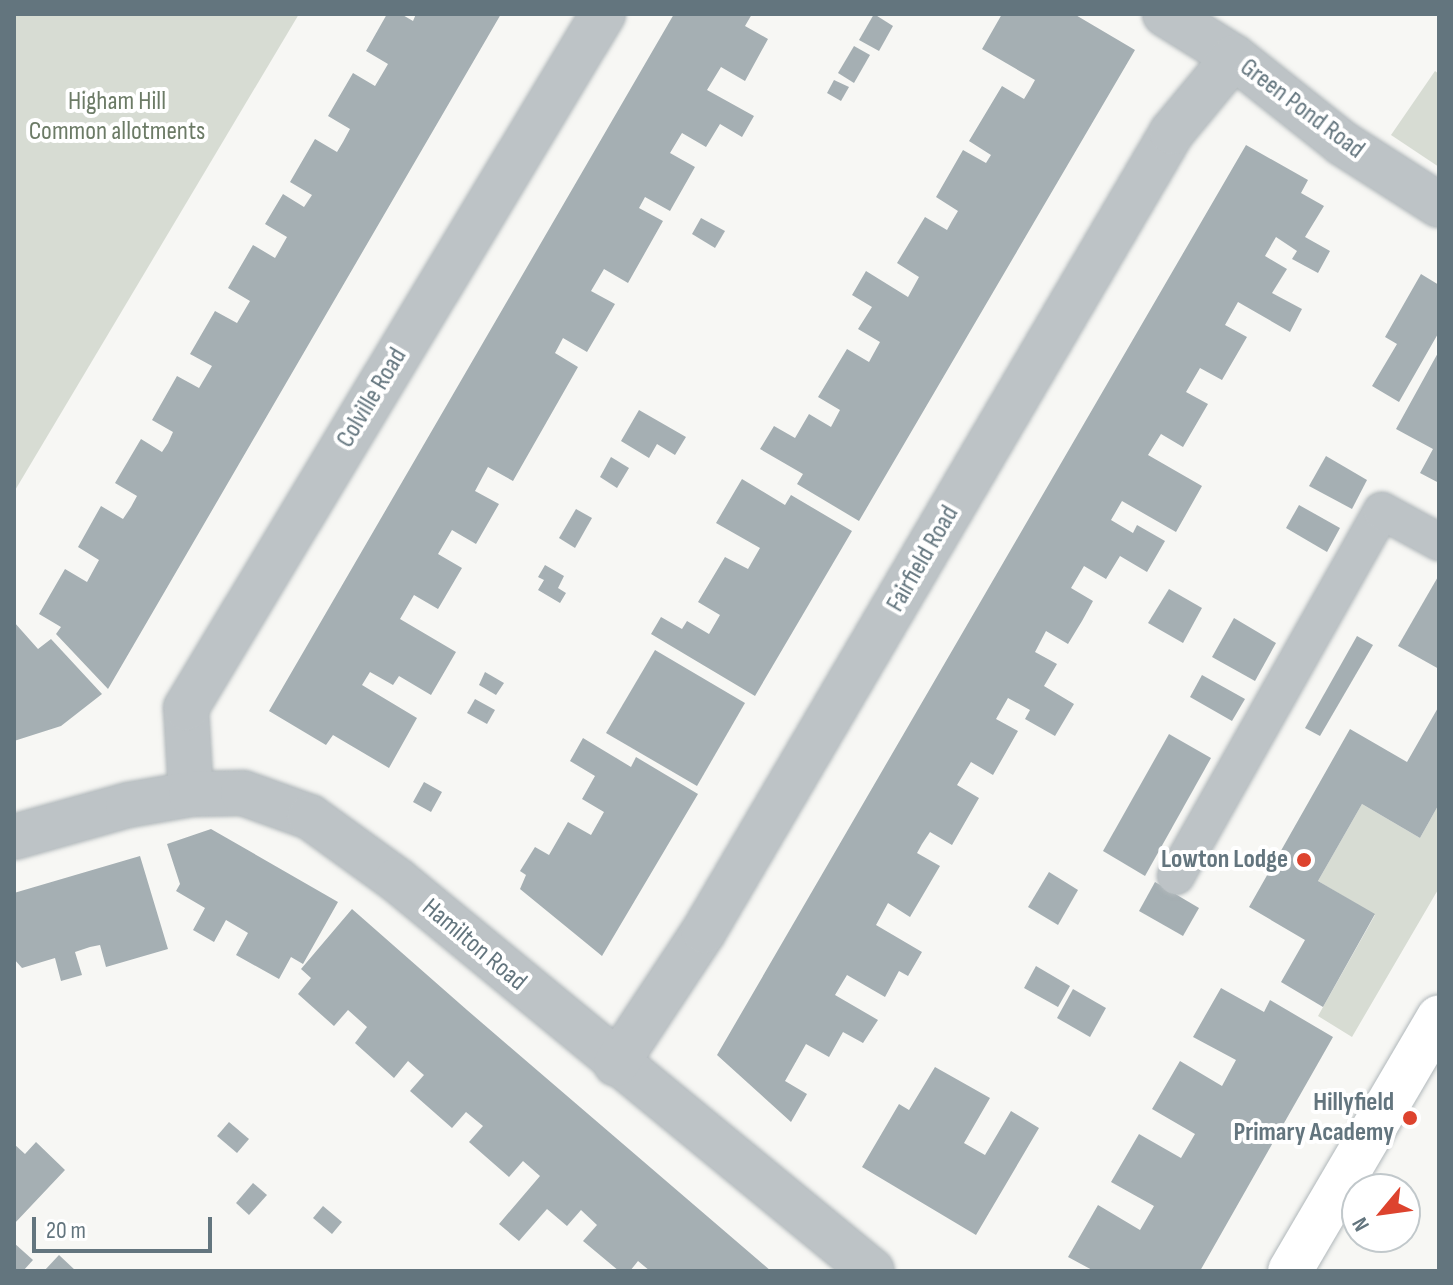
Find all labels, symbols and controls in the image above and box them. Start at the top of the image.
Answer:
street label: Green Pond Road [1234,52,1370,166]
park label: Higham Hill Common allotments [29,86,205,148]
street label: Colville Road [330,343,414,453]
street label: Fairfield Road [880,501,966,617]
place label: Lowton Lodge [1161,844,1288,876]
marker: Lowton Lodge [1295,851,1313,869]
street label: Hamilton Road [415,892,533,998]
place label: Hillyfield Primary Academy [1234,1087,1394,1148]
marker: Hillyfield Primary Academy [1401,1109,1419,1127]
north arrow [1341,1173,1421,1253]
scale bar [36,1201,216,1251]
text: N [1347,1212,1376,1236]
text: 20 m [46,1216,86,1245]

